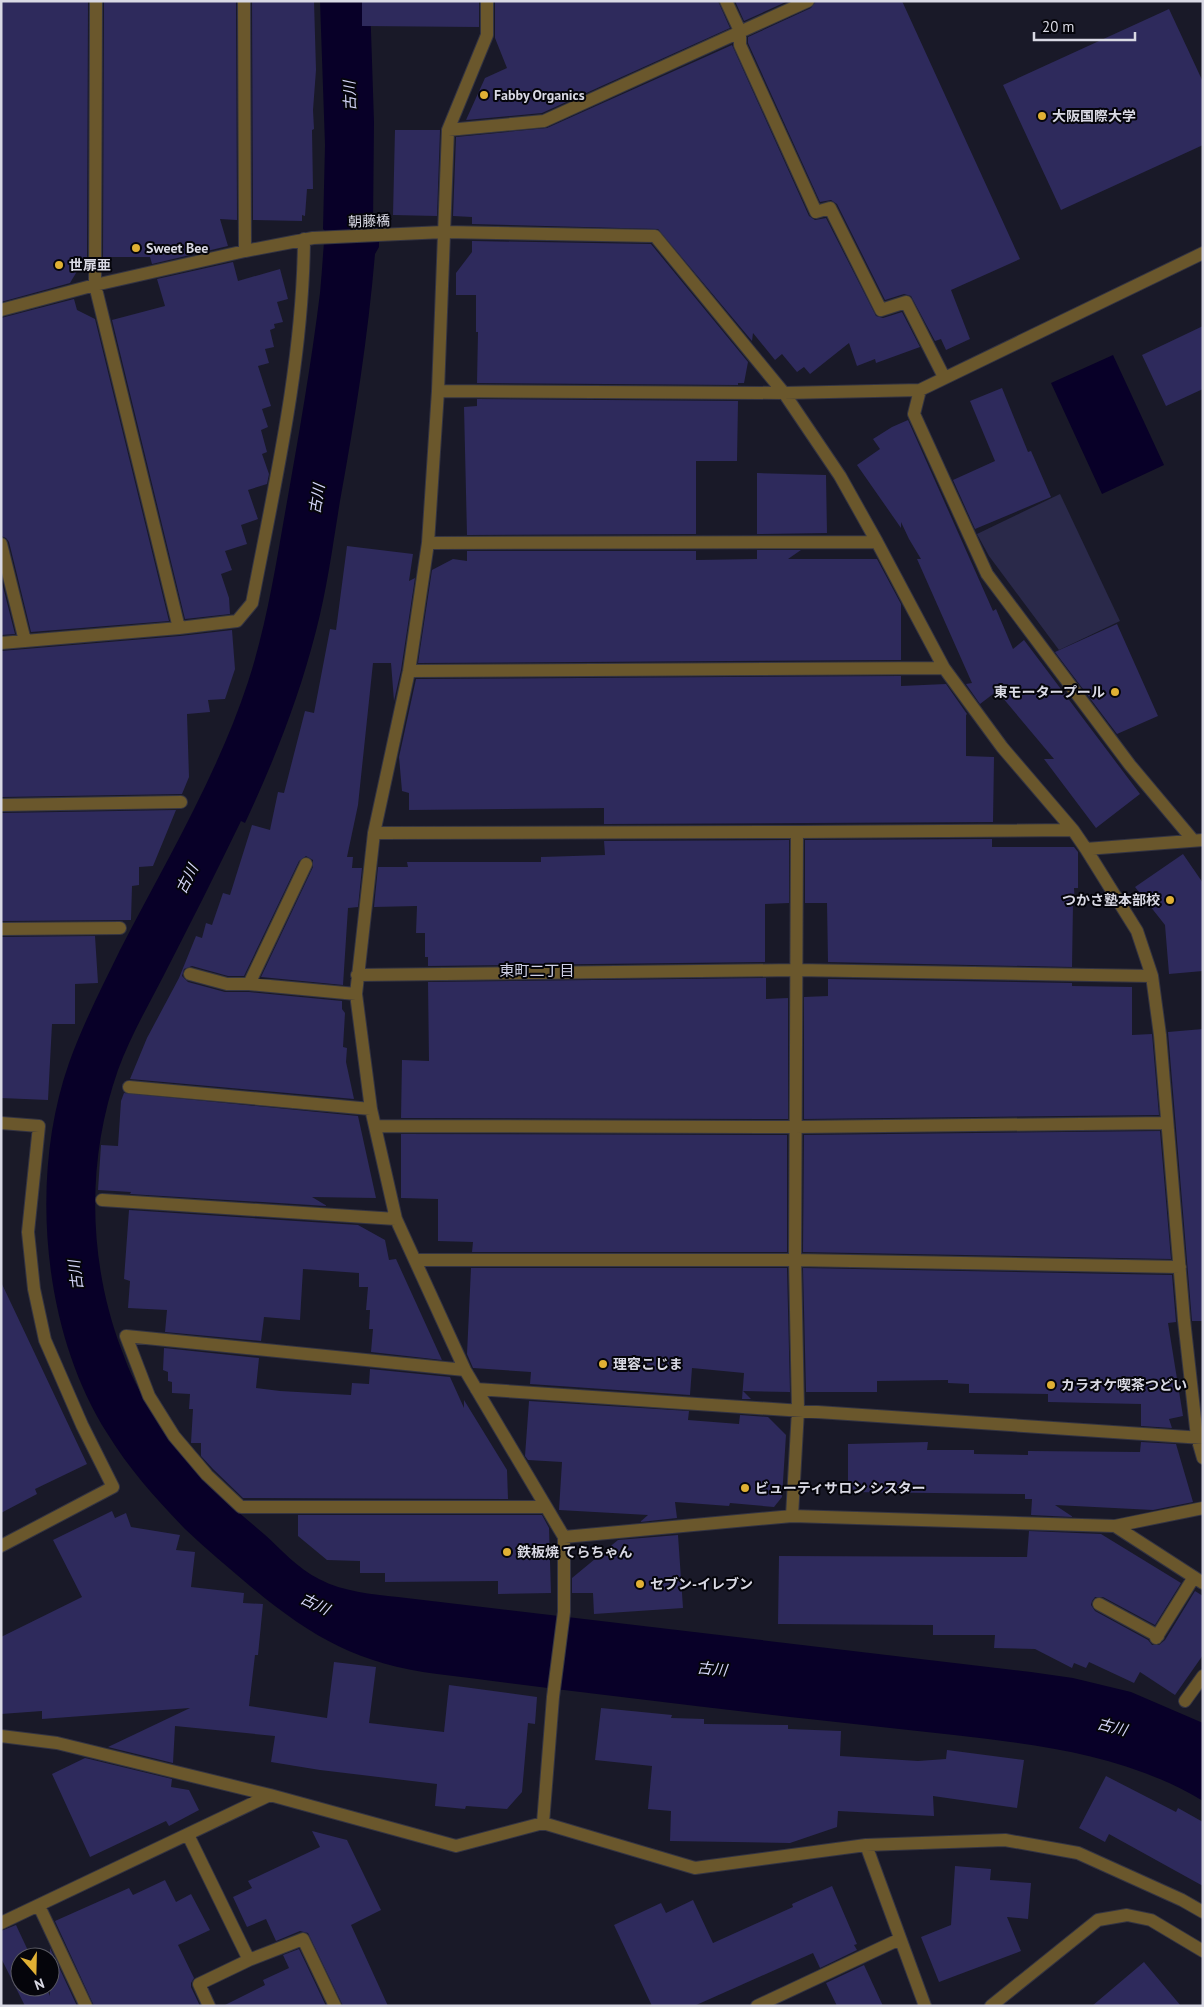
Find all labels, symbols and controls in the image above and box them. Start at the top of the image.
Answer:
scale bar [1034,10,1135,42]
text: 20 m [1042,17,1075,36]
water label: 古川 [339,79,360,111]
place label: Fabby Organics [494,86,585,104]
marker: Fabby Organics [478,89,490,101]
place label: 大阪国際大学 [1052,107,1136,125]
marker: 大阪国際大学 [1036,110,1048,122]
street label: 朝藤橋 [348,211,390,231]
place label: Sweet Bee [146,239,208,257]
marker: Sweet Bee [130,242,142,254]
place label: 世扉亜 [69,256,111,274]
marker: 世扉亜 [53,259,65,271]
water label: 古川 [305,481,329,515]
place label: 東モータープール [994,683,1105,701]
marker: 東モータープール [1109,686,1121,698]
water label: 古川 [171,859,203,896]
place label: つかさ塾本部校 [1062,891,1160,909]
marker: つかさ塾本部校 [1164,894,1176,906]
district label: 東町二丁目 [499,961,575,980]
water label: 古川 [64,1257,87,1291]
place label: 理容こじま [613,1355,683,1373]
marker: 理容こじま [597,1358,609,1370]
place label: カラオケ喫茶つどい [1061,1376,1187,1394]
marker: カラオケ喫茶つどい [1045,1379,1057,1391]
place label: ビューティサロン シスター [755,1479,926,1497]
marker: ビューティサロン シスター [739,1482,751,1494]
place label: 鉄板焼 てらちゃん [517,1543,633,1561]
marker: 鉄板焼 てらちゃん [501,1546,513,1558]
place label: セブン-イレブン [650,1575,753,1593]
marker: セブン-イレブン [634,1578,646,1590]
water label: 古川 [298,1588,335,1620]
water label: 古川 [696,1657,730,1680]
water label: 古川 [1095,1713,1131,1740]
north arrow [10,1947,60,1997]
text: N [32,1974,47,1994]

